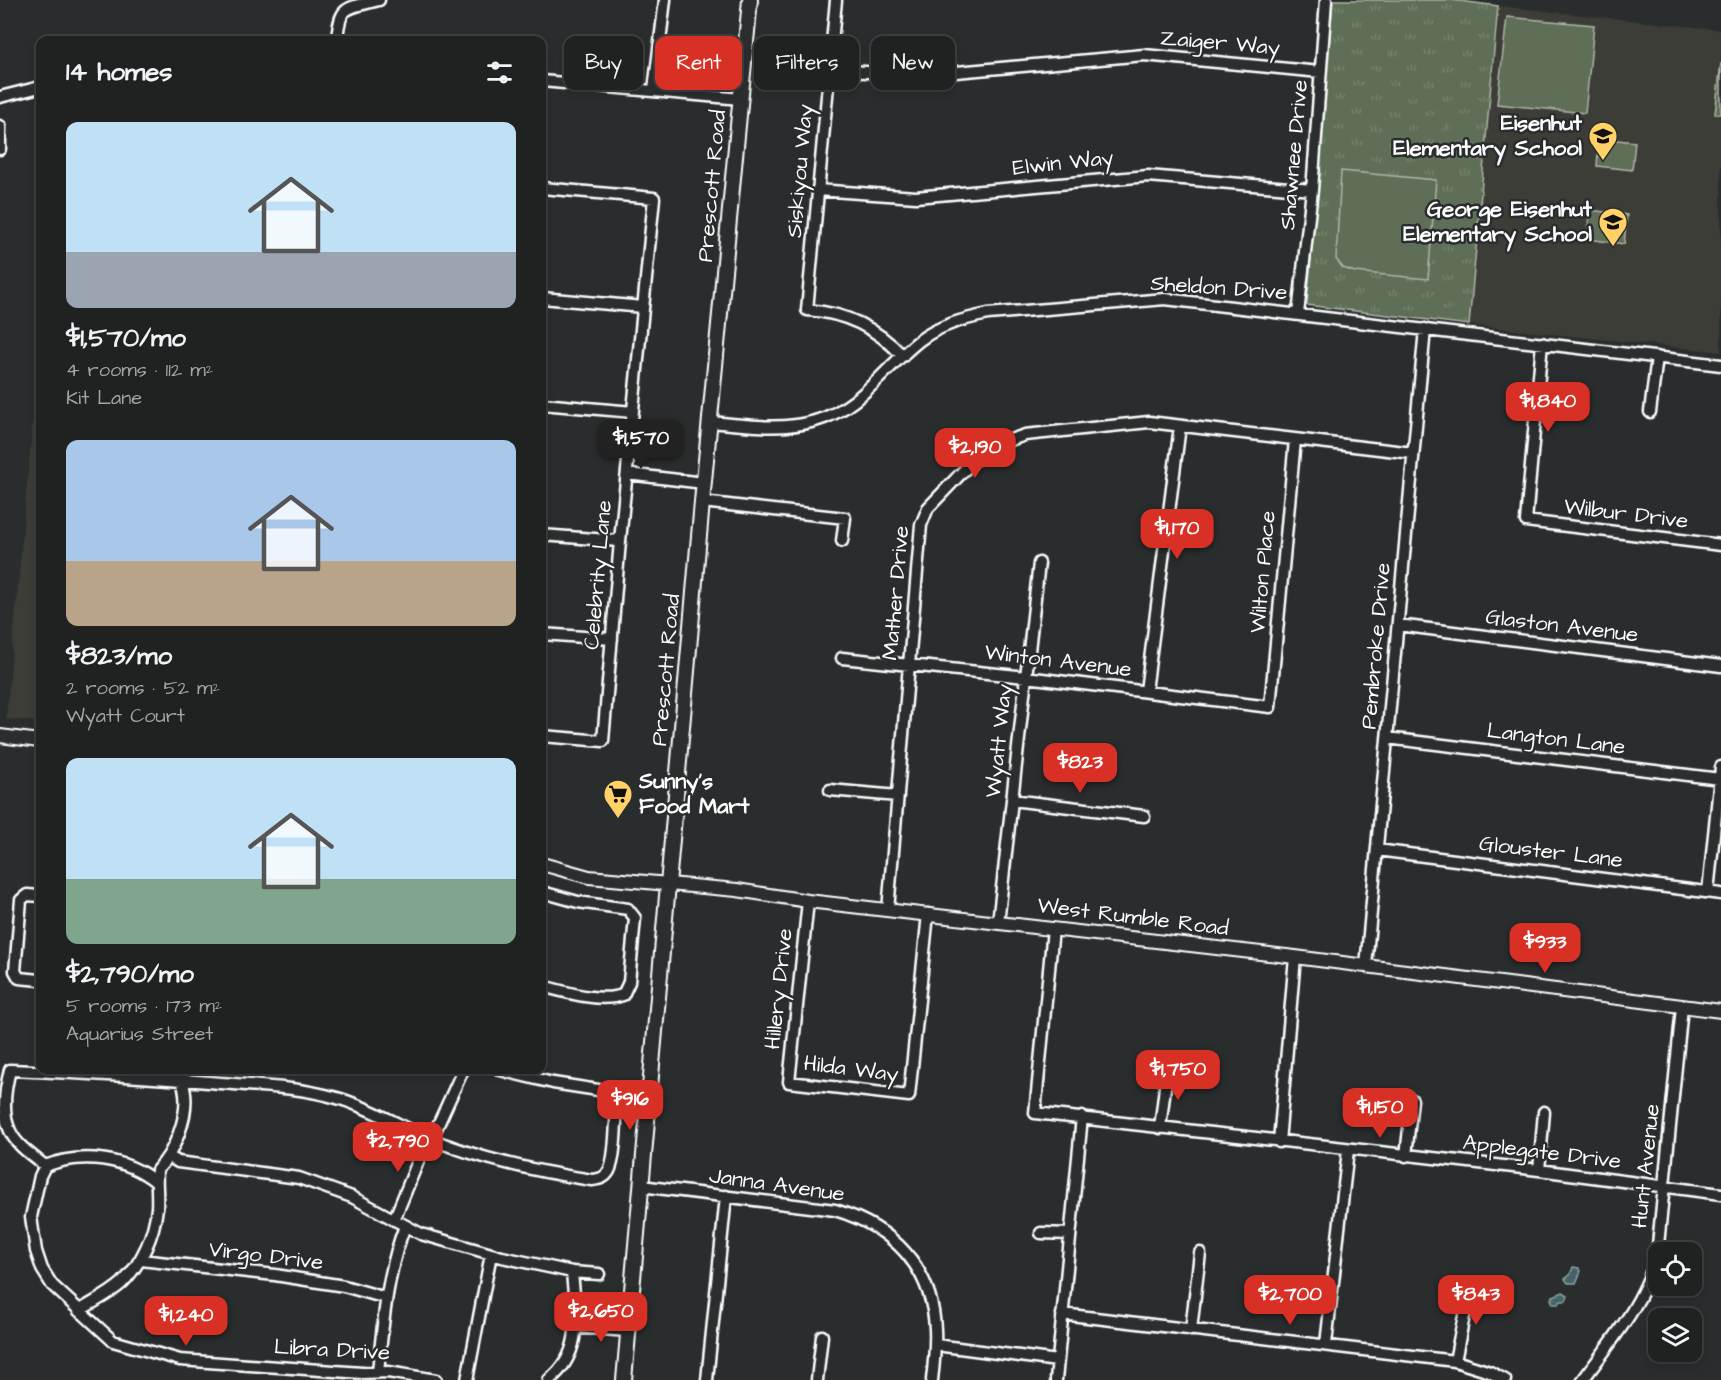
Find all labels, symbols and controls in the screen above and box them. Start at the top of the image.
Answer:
street label: Zaiger Way [1159,22,1281,65]
chip: Buy [564,36,643,90]
chip: Rent [655,36,742,90]
chip: Filters [754,36,859,90]
chip: New [871,36,955,90]
text: 14 homes [66,54,172,90]
icon: filters [483,56,516,89]
street label: Shawnee Drive [1272,79,1316,231]
street label: Siskiyou Way [779,103,822,239]
place label: Eisenhut Elementary School [1393,108,1583,166]
street label: Prescott Road [690,109,734,263]
school or university icon: Eisenhut Elementary School [1587,120,1619,162]
street label: Elwin Way [1011,142,1115,185]
icon: home [237,161,345,269]
place label: George Eisenhut Elementary School [1403,194,1593,252]
school or university icon: George Eisenhut Elementary School [1597,206,1629,248]
street label: Sheldon Drive [1150,268,1288,308]
text: $1,570/mo [66,320,186,356]
text: 4 rooms · 112 m² [66,356,213,384]
pin: $1,840 [1499,382,1597,433]
text: Kit Lane [66,384,142,412]
text: $1,840 [1520,387,1576,415]
pin: $1,570 [592,419,690,470]
text: $1,570 [613,424,669,452]
pin: $2,190 [926,428,1024,479]
text: $2,190 [949,433,1001,461]
icon: home [237,479,345,587]
street label: Wilbur Drive [1562,491,1690,537]
street label: Celebrity Lane [576,499,621,651]
pin: $1,170 [1128,509,1226,560]
street label: Wilton Place [1242,509,1284,635]
text: $1,170 [1155,514,1199,542]
street label: Mather Drive [875,524,917,662]
street label: Pembroke Drive [1353,561,1399,731]
street label: Prescott Road [644,593,688,747]
street label: Glaston Avenue [1484,601,1640,651]
street label: Winton Avenue [983,637,1133,685]
text: $823/mo [66,638,172,674]
text: 2 rooms · 52 m² [66,674,220,702]
street label: Wyatt Way [978,682,1021,800]
text: Wyatt Court [66,702,185,730]
street label: Langton Lane [1485,715,1627,764]
pin: $823 [1044,743,1116,794]
text: $823 [1057,748,1103,776]
place label: Sunny's Food Mart [638,766,751,822]
supermarket icon: Sunny's Food Mart [602,778,634,820]
icon: home [237,797,345,905]
street label: Glouster Lane [1477,828,1625,876]
street label: West Rumble Road [1036,890,1230,944]
pin: $933 [1509,923,1581,974]
street label: Hillery Drive [757,927,802,1051]
text: $933 [1524,928,1566,956]
text: $2,790/mo [66,956,194,992]
text: 5 rooms · 173 m² [66,992,222,1020]
text: Aquarius Street [66,1020,213,1048]
street label: Hilda Way [802,1048,900,1091]
pin: $1,750 [1129,1050,1227,1101]
text: $1,750 [1150,1055,1206,1083]
pin: $916 [594,1080,666,1131]
text: $916 [611,1085,649,1113]
pin: $1,150 [1331,1088,1429,1139]
text: $1,150 [1357,1093,1403,1121]
street label: Hunt Avenue [1624,1102,1668,1230]
pin: $2,790 [349,1122,447,1173]
text: $2,790 [367,1127,429,1155]
street label: Applegate Drive [1461,1127,1623,1178]
street label: Janna Avenue [707,1160,847,1210]
street label: Virgo Drive [207,1234,325,1279]
map controls [1648,1242,1702,1362]
button: locate [1648,1242,1702,1296]
pin: $2,700 [1241,1275,1339,1326]
pin: $843 [1440,1275,1512,1326]
text: $2,700 [1258,1280,1322,1308]
text: $843 [1452,1280,1500,1308]
pin: $2,650 [552,1292,650,1343]
pin: $1,240 [137,1296,235,1347]
text: $2,650 [568,1297,634,1325]
text: $1,240 [159,1301,213,1329]
button: layers [1648,1308,1702,1362]
street label: Libra Drive [273,1331,391,1369]

